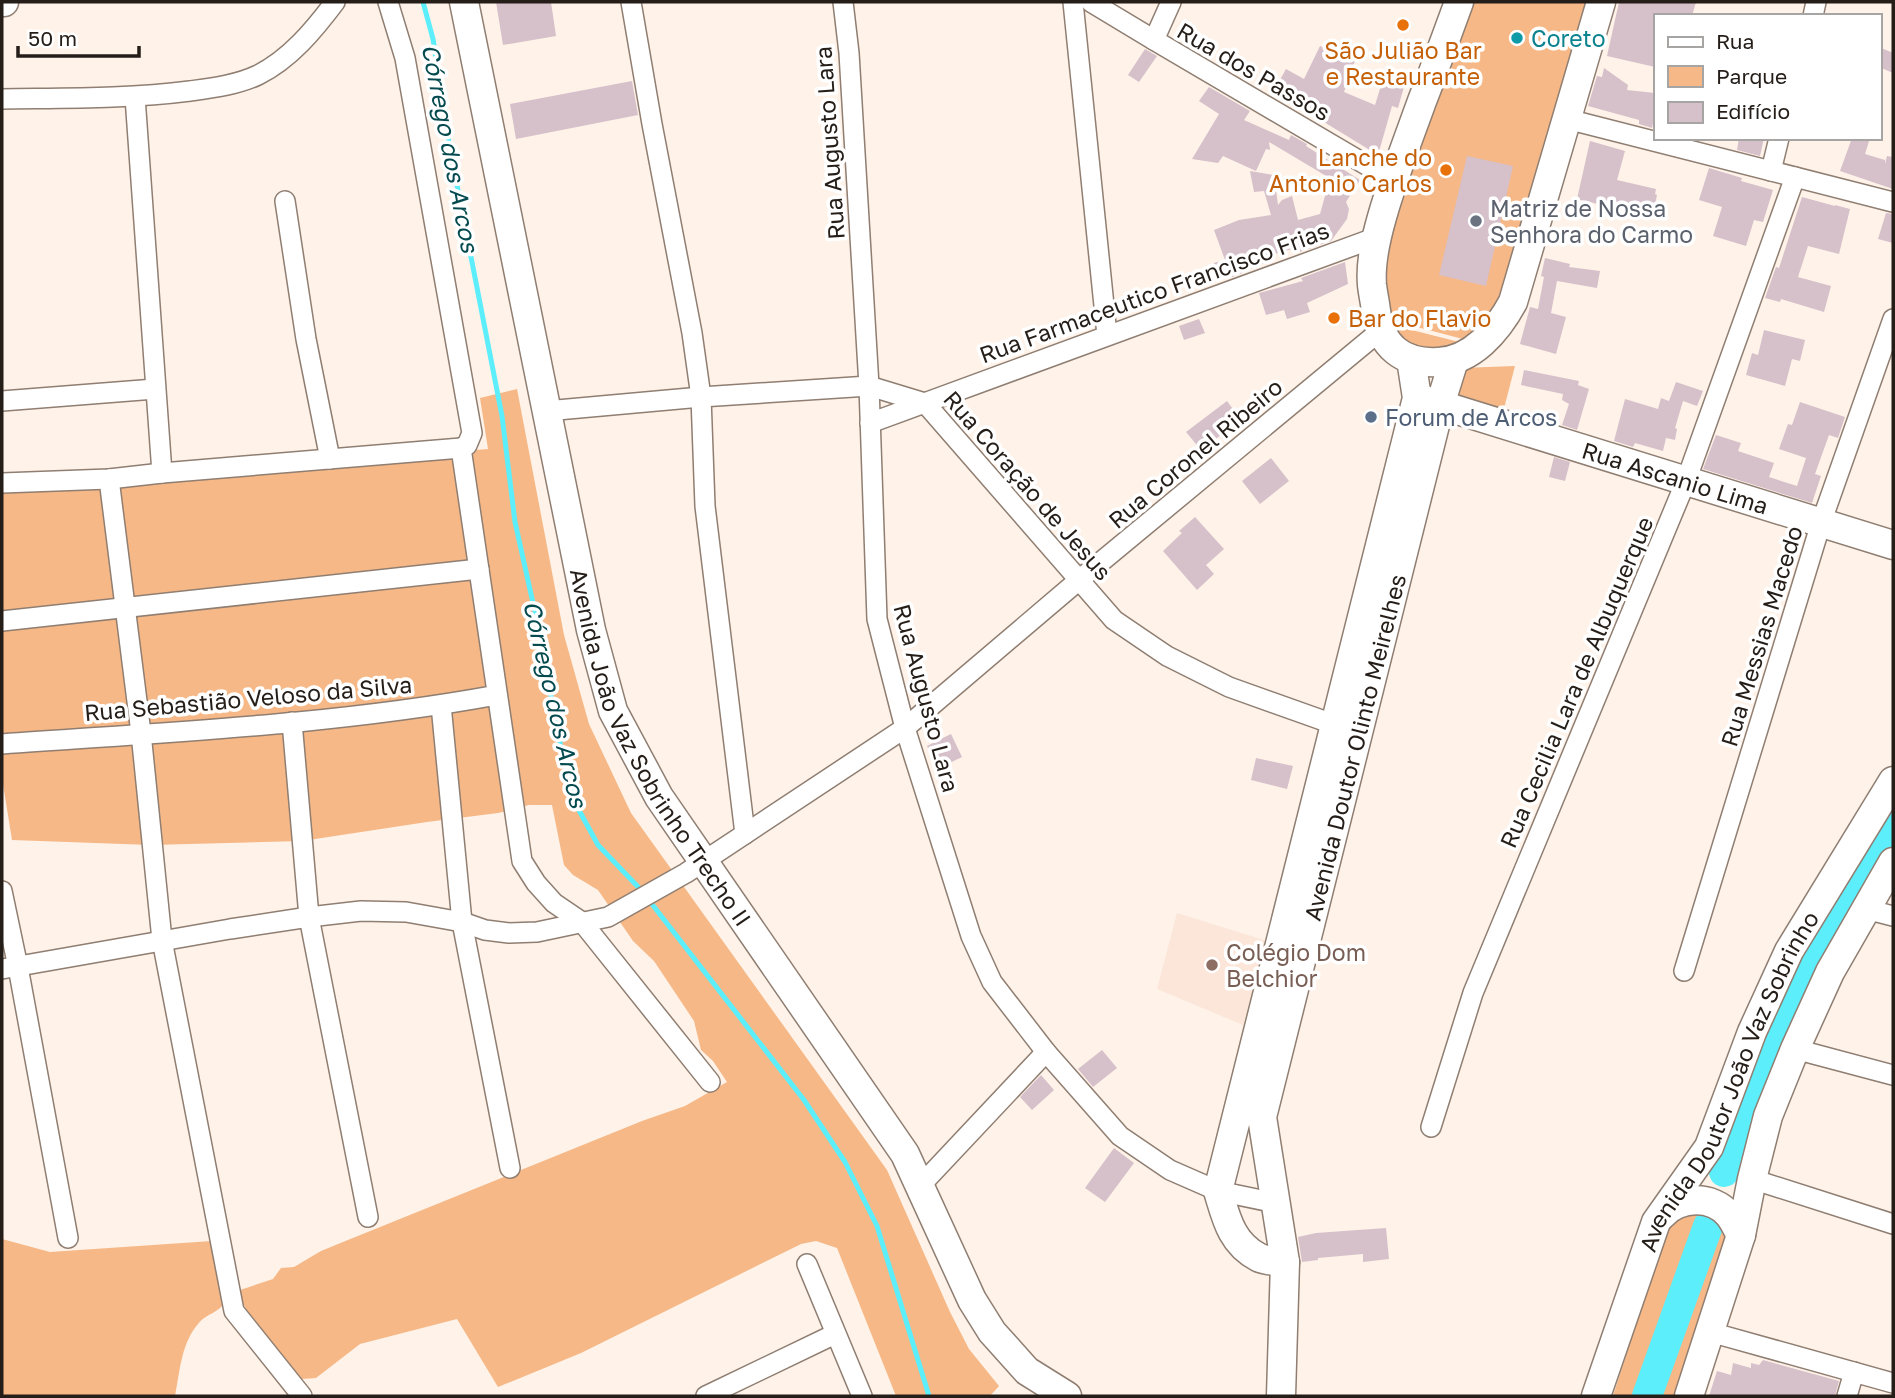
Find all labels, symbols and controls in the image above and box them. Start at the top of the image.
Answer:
scale bar [18,14,138,58]
legend [1654,14,1881,140]
street label: Rua dos Passos [1173,16,1335,126]
marker: São Julião Bar e Restaurante [1395,17,1411,33]
place label: Coreto [1531,24,1606,52]
text: 50 m [28,25,77,51]
text: Rua [1716,28,1754,54]
marker: Coreto [1509,30,1525,46]
place label: São Julião Bar e Restaurante [1324,36,1482,90]
water label: Córrego dos Arcos [416,41,486,256]
street label: Rua Augusto Lara [808,45,850,241]
text: Parque [1716,63,1787,89]
text: Edifício [1716,98,1790,124]
place label: Lanche do Antonio Carlos [1269,143,1432,197]
marker: Lanche do Antonio Carlos [1438,162,1454,178]
place label: Matriz de Nossa Senhora do Carmo [1490,194,1693,248]
marker: Matriz de Nossa Senhora do Carmo [1468,213,1484,229]
street label: Rua Farmaceutico Francisco Frias [975,216,1333,368]
place label: Bar do Flavio [1348,304,1491,332]
marker: Bar do Flavio [1326,310,1342,326]
street label: Rua Coronel Ribeiro [1102,372,1288,534]
street label: Rua Coração de Jesus [938,385,1118,585]
place label: Forum de Arcos [1385,403,1557,431]
marker: Forum de Arcos [1363,409,1379,425]
street label: Rua Ascanio Lima [1579,436,1772,520]
street label: Rua Cecilia Lara de Albuquerque [1493,512,1659,852]
street label: Rua Messias Macedo [1714,522,1808,750]
street label: Avenida João Vaz Sobrinho Trecho II [565,566,758,931]
street label: Avenida Doutor Olinto Meirelhes [1298,571,1411,924]
water label: Córrego dos Arcos [517,598,594,812]
street label: Rua Augusto Lara [888,601,966,795]
street label: Rua Sebastião Veloso da Silva [83,670,413,726]
street label: Avenida Doutor João Vaz Sobrinho [1633,906,1824,1255]
place label: Colégio Dom Belchior [1226,938,1366,992]
marker: Colégio Dom Belchior [1204,957,1220,973]

